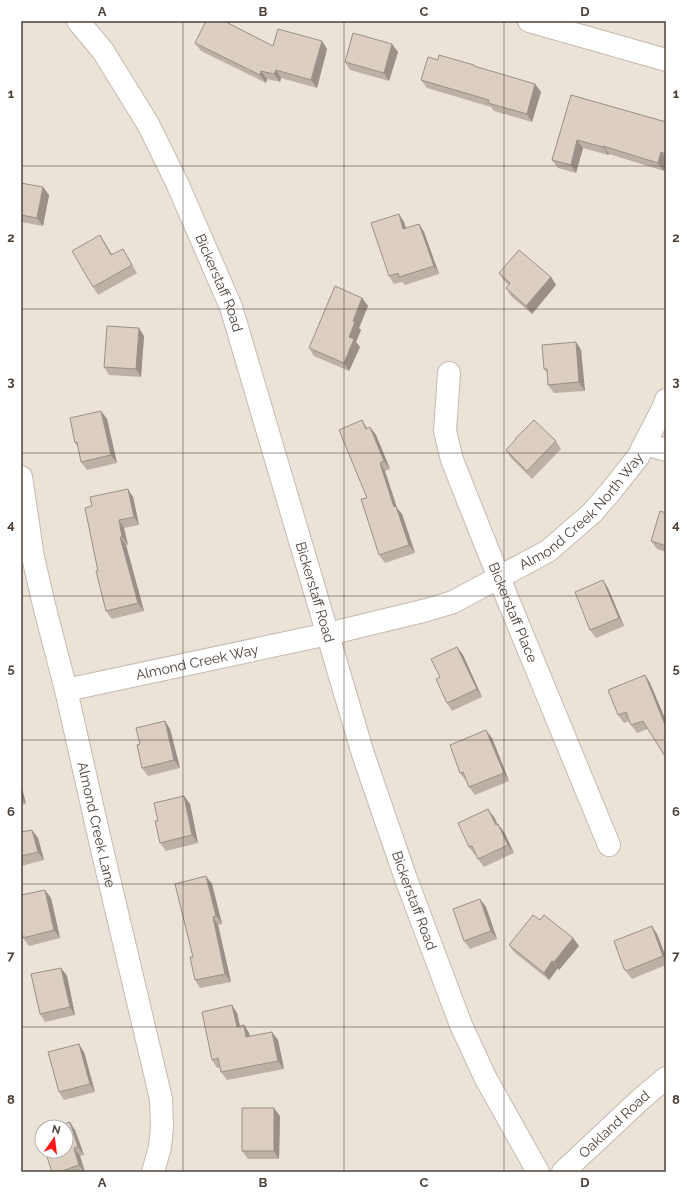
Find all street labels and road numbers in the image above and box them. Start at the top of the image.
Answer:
street label: Bickerstaff Road [192,231,246,334]
street label: Almond Creek North Way [516,449,647,573]
street label: Bickerstaff Road [293,540,338,644]
street label: Bickerstaff Place [486,560,541,665]
street label: Almond Creek Way [134,641,260,683]
street label: Almond Creek Lane [74,760,119,889]
street label: Bickerstaff Road [389,849,440,952]
street label: Oakland Road [575,1087,653,1161]

